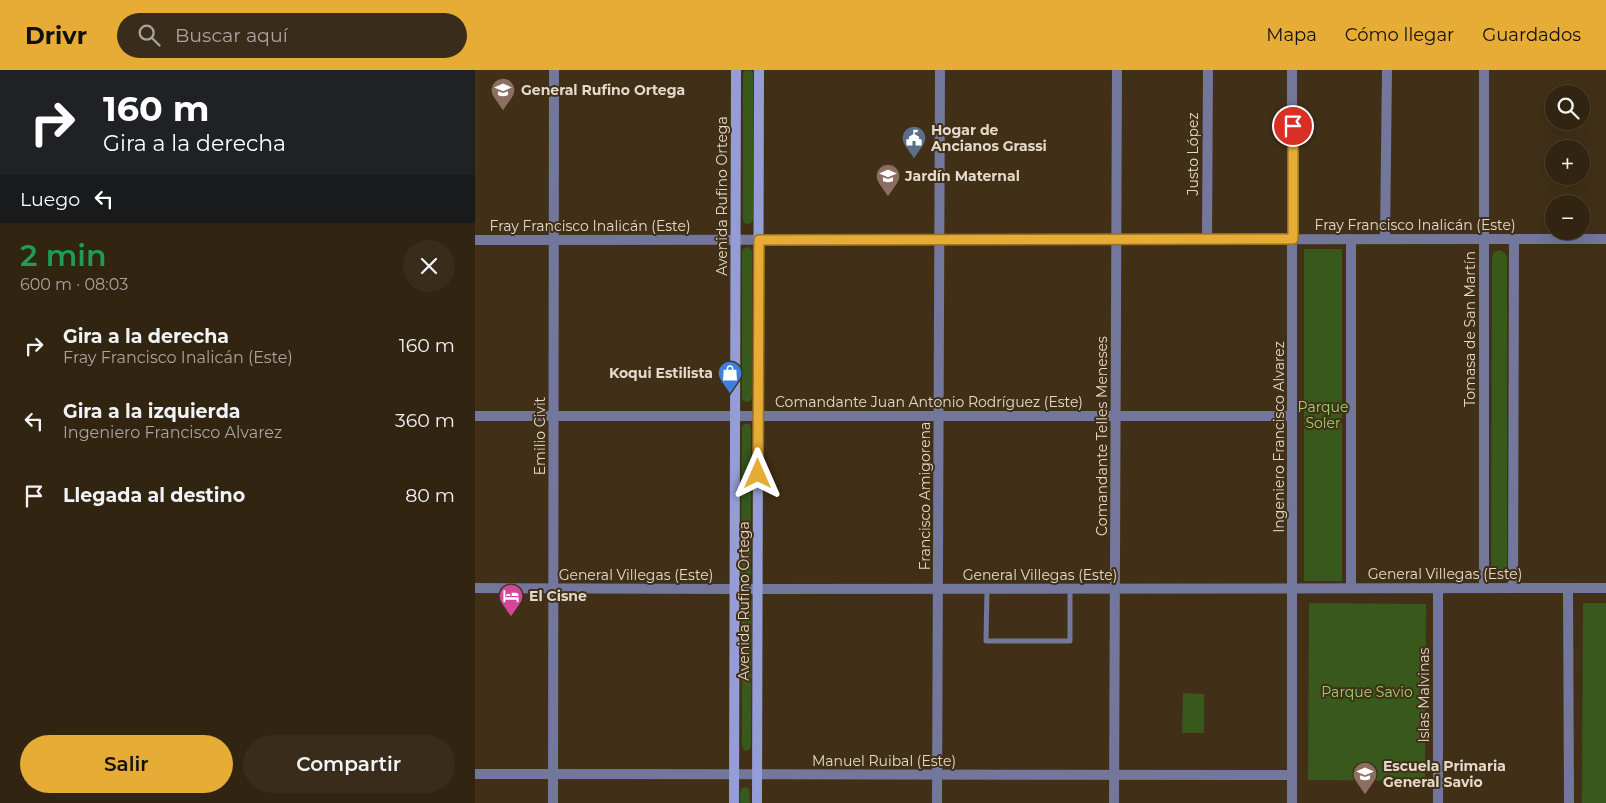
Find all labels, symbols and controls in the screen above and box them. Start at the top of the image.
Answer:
search box [117,13,467,58]
text: Drivr [25,21,87,50]
icon: search [135,21,163,49]
text: Buscar aquí [175,24,288,47]
text: Mapa [1266,24,1317,46]
text: Cómo llegar [1345,24,1454,46]
text: Guardados [1482,24,1581,46]
school or university icon: General Rufino Ortega [490,77,516,111]
place label: General Rufino Ortega [521,81,685,99]
map controls [1545,85,1590,240]
button: search [1545,85,1590,130]
text: 160 m [103,87,209,130]
icon: right [20,90,85,155]
pin [1272,105,1314,147]
street label: Justo López [1184,112,1202,197]
icon: arrive [1279,112,1307,140]
street label: Avenida Rufino Ortega [713,116,731,276]
place label: Hogar de Ancianos Grassi [930,121,1047,155]
public building icon: Hogar de Ancianos Grassi [901,125,927,159]
text: Gira a la derecha [103,130,286,157]
button: + [1545,140,1590,185]
school or university icon: Jardín Maternal [875,163,901,197]
place label: Jardín Maternal [904,167,1020,185]
icon: left [90,185,118,213]
text: Luego [20,188,80,211]
button: − [1545,195,1590,240]
street label: Fray Francisco Inalicán (Este) [1314,216,1516,234]
street label: Fray Francisco Inalicán (Este) [489,217,691,235]
text: 2 min [20,237,107,274]
button: close [403,240,455,292]
street label: Tomasa de San Martín [1461,251,1479,407]
text: 600 m · 08:03 [20,275,128,294]
text: Gira a la derecha [63,325,229,348]
icon: right [20,332,48,360]
text: 160 m [399,334,455,357]
street label: Comandante Telles Meneses [1093,336,1111,536]
street label: Ingeniero Francisco Alvarez [1270,341,1288,533]
text: Fray Francisco Inalicán (Este) [63,348,293,367]
shop icon: Koqui Estilista [717,360,743,394]
place label: Koqui Estilista [609,364,713,382]
street label: Comandante Juan Antonio Rodríguez (Este) [775,393,1083,411]
street label: Emilio Civit [531,396,549,475]
park label: Parque Soler [1298,398,1348,432]
text: Gira a la izquierda [63,400,241,423]
icon: left [20,407,48,435]
text: 360 m [395,409,455,432]
street label: Francisco Amigorena [916,422,934,570]
text: Ingeniero Francisco Alvarez [63,423,282,442]
position arrow [731,447,783,499]
icon: arrive [20,482,48,510]
text: Llegada al destino [63,484,245,507]
text: 80 m [405,484,455,507]
street label: Avenida Rufino Ortega [735,521,753,681]
street label: General Villegas (Este) [1368,565,1522,583]
street label: General Villegas (Este) [559,566,713,584]
street label: General Villegas (Este) [963,566,1117,584]
hotel icon: El Cisne [498,583,524,617]
place label: El Cisne [529,587,587,605]
street label: Islas Malvinas [1415,647,1433,742]
park label: Parque Savio [1321,683,1413,701]
button: Salir [20,735,233,793]
button: Compartir [243,735,455,793]
street label: Manuel Ruibal (Este) [812,752,956,770]
place label: Escuela Primaria General Savio [1383,757,1506,791]
school or university icon: Escuela Primaria General Savio [1352,761,1378,795]

